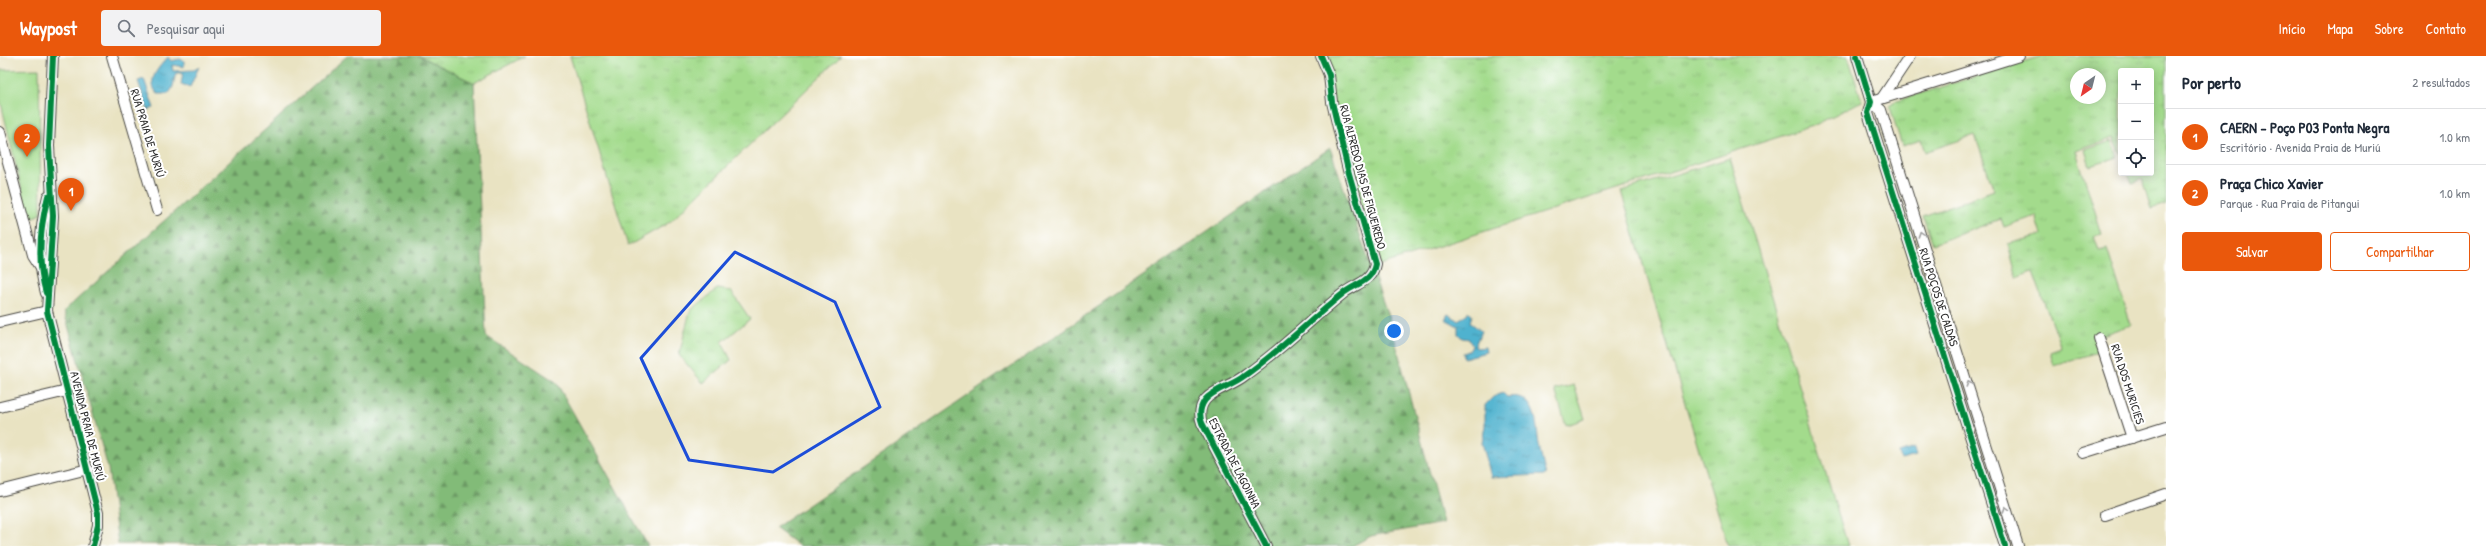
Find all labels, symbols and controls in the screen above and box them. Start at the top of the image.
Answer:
search box [101,10,381,46]
text: Waypost [20,15,77,41]
icon: search [115,17,137,39]
text: Pesquisar aqui [147,18,225,39]
text: Início [2279,19,2305,38]
text: Mapa [2327,19,2353,38]
text: Sobre [2375,19,2404,38]
text: Contato [2426,19,2466,38]
north arrow [2070,68,2106,104]
map controls [2118,68,2154,176]
button: + [2118,68,2154,104]
text: Por perto [2182,71,2241,94]
text: 2 resultados [2412,73,2470,91]
street label: RUA PRAIA DE MURIÚ [126,87,170,180]
street label: RUA ALFREDO DIAS DE FIGUEIREDO [1336,103,1391,251]
button: − [2118,104,2154,140]
text: CAERN - Poço P03 Ponta Negra [2220,117,2389,138]
pin: 2 [14,124,40,157]
text: 1 [2193,128,2197,146]
text: 1.0 km [2439,128,2470,146]
text: Escritório · Avenida Praia de Muriú [2220,138,2380,156]
button: locate [2118,140,2154,176]
text: Praça Chico Xavier [2220,173,2323,194]
pin: 1 [58,178,84,211]
text: 2 [2192,184,2198,202]
text: 1.0 km [2439,184,2470,202]
text: Parque · Rua Praia de Pitangui [2220,194,2360,212]
one-way arrow [1917,230,1926,237]
button: Salvar [2182,232,2322,271]
button: Compartilhar [2330,232,2470,271]
street label: RUA POÇOS DE CALDAS [1915,246,1963,349]
your location [1384,321,1404,341]
street label: RUA DOS MURICIES [2107,342,2149,427]
street label: AVENIDA PRAIA DE MURIÚ [66,369,110,483]
one-way arrow [1965,381,1974,388]
street label: ESTRADA DE LAGOINHA [1205,415,1265,511]
one-way arrow [2002,505,2011,512]

